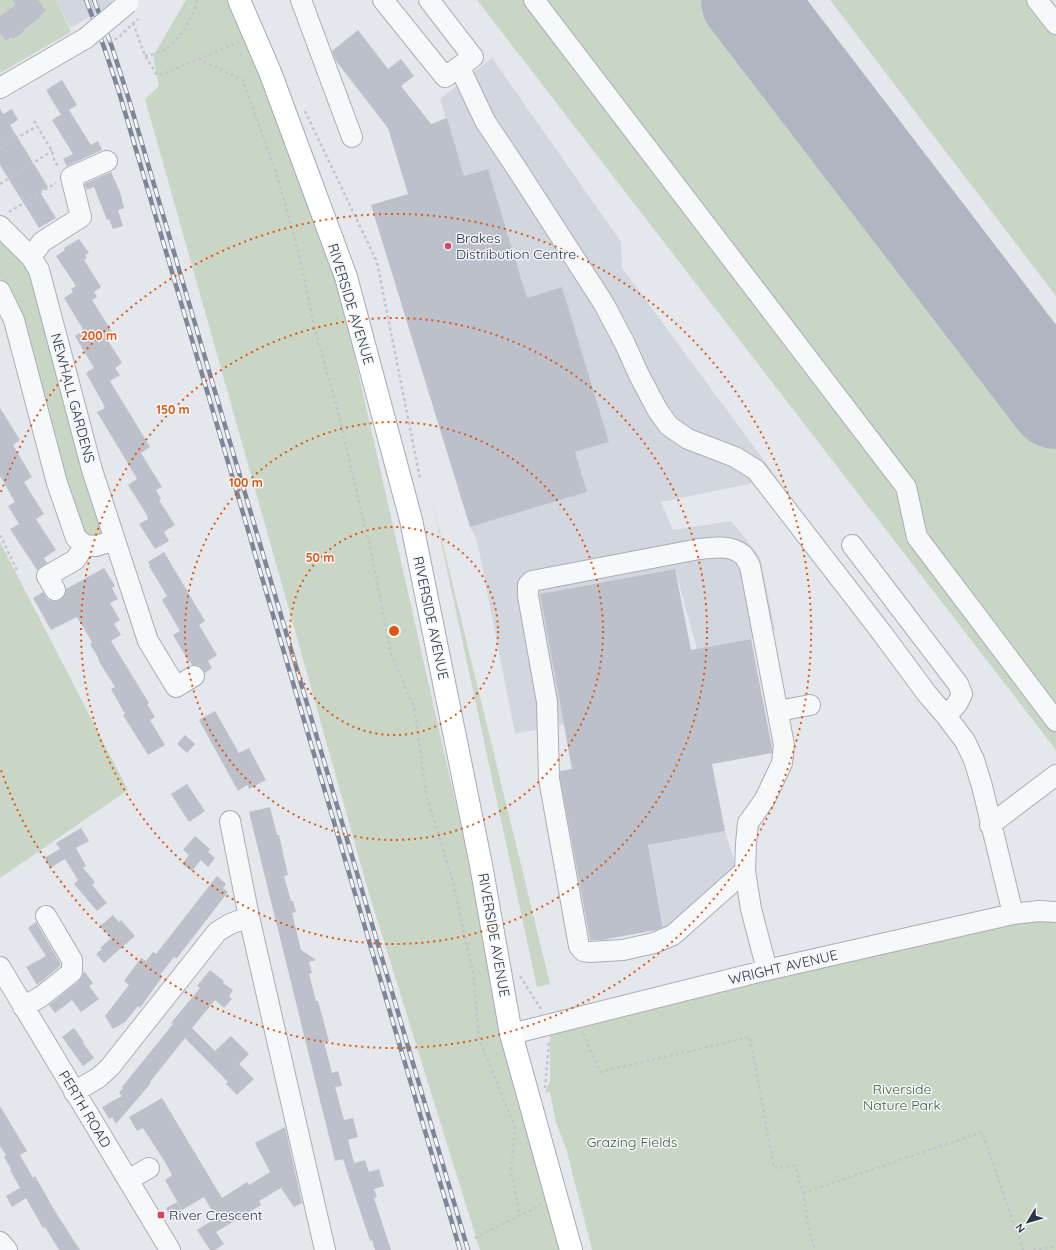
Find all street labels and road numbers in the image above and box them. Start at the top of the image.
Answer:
street label: RIVERSIDE AVENUE [324,241,378,367]
street label: NEWHALL GARDENS [47,331,99,465]
street label: RIVERSIDE AVENUE [409,555,453,681]
street label: RIVERSIDE AVENUE [474,871,514,999]
street label: WRIGHT AVENUE [727,946,839,988]
street label: PERTH ROAD [55,1067,115,1151]

